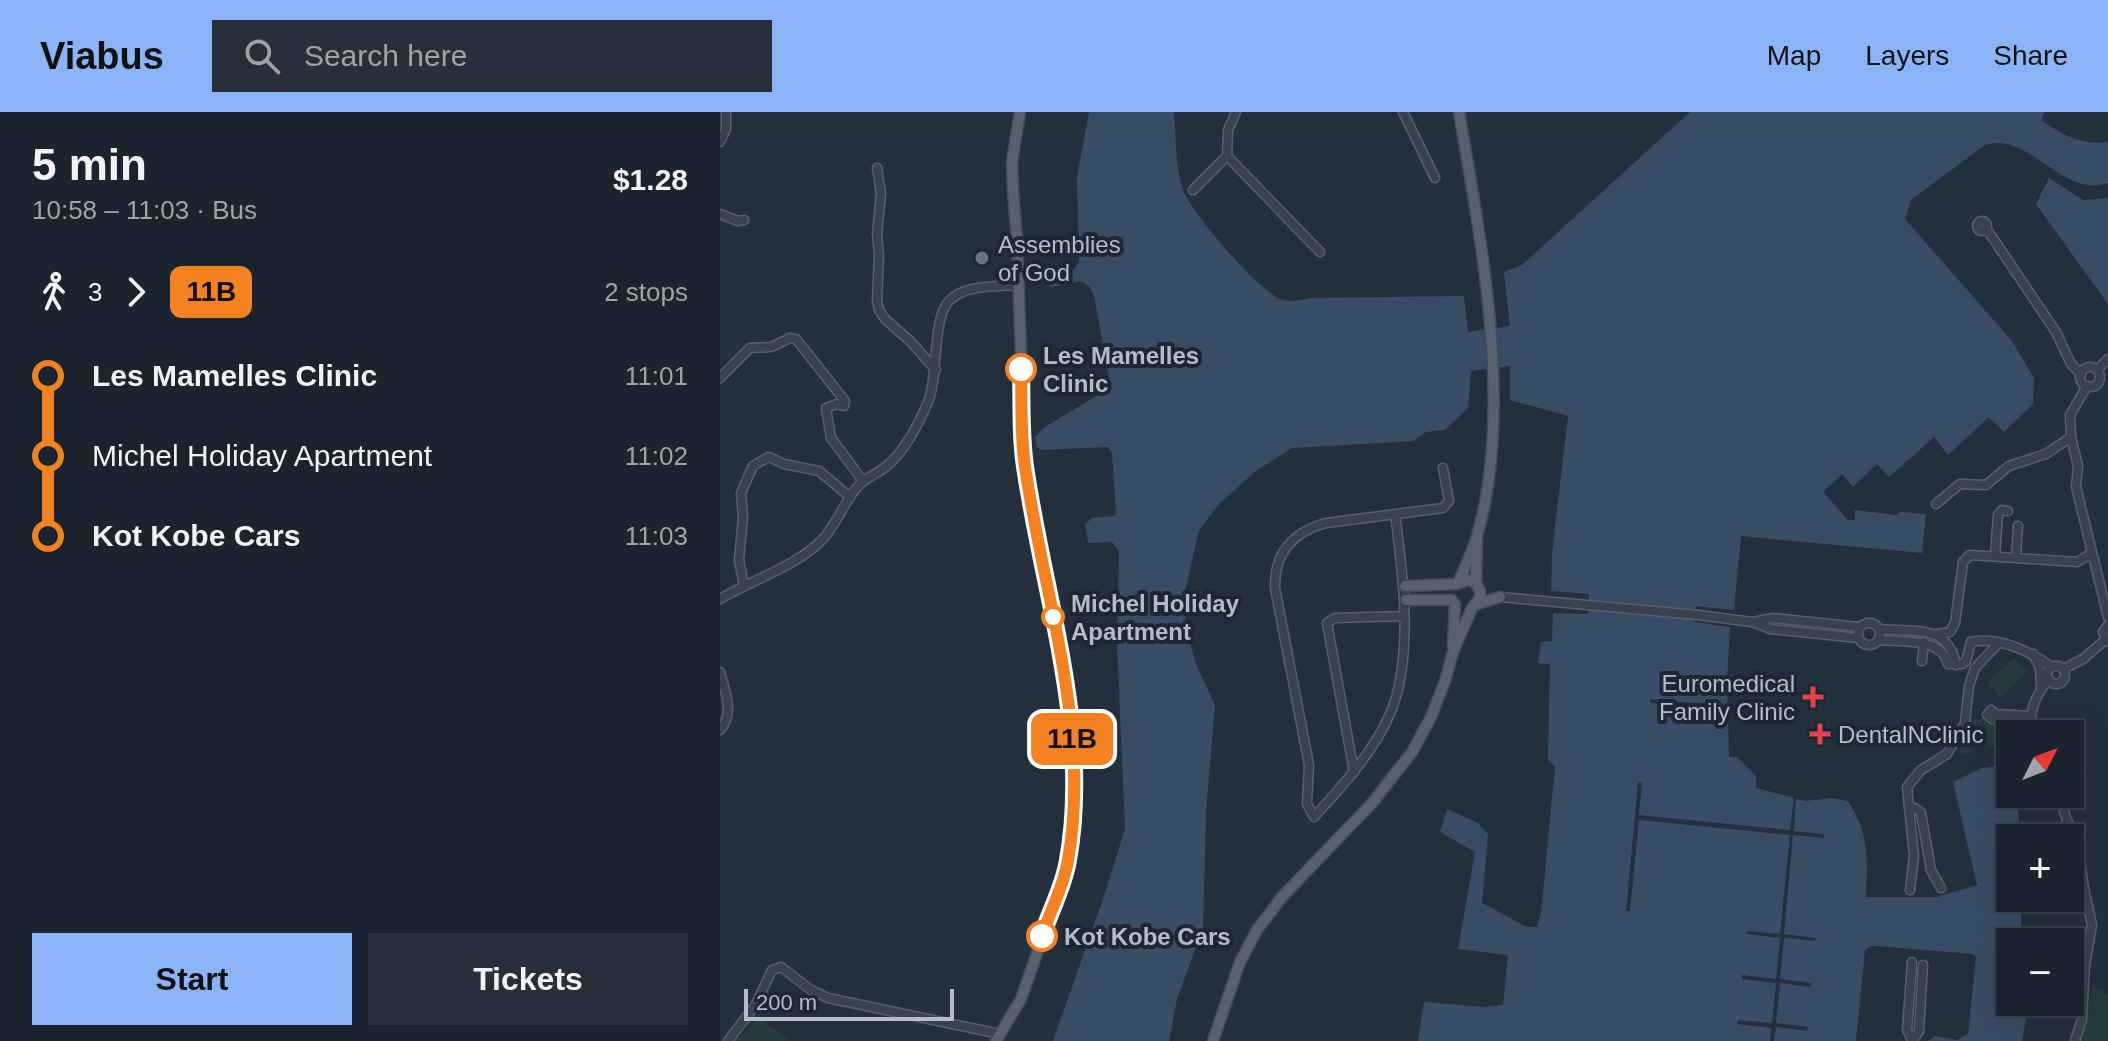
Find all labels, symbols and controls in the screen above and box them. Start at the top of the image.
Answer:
search box [212,20,772,92]
icon: search [240,34,284,78]
text: Viabus [40,35,164,77]
text: Search here [304,39,467,72]
text: Map [1767,40,1821,71]
text: Layers [1865,40,1949,71]
text: Share [1993,40,2068,71]
text: 5 min [32,140,147,189]
text: $1.28 [613,163,688,196]
text: 10:58 – 11:03 · Bus [32,195,257,225]
place label: Assemblies of God [998,231,1121,286]
marker: Assemblies of God [973,249,991,267]
icon: walk [32,270,76,314]
icon: forward [114,270,158,314]
text: 11B [186,276,236,307]
text: 3 [88,277,102,307]
text: 2 stops [604,277,688,307]
place label: Les Mamelles Clinic [1043,342,1199,397]
marker: Les Mamelles Clinic [1006,354,1036,384]
text: Les Mamelles Clinic [92,359,377,392]
text: 11:01 [625,361,688,391]
text: Michel Holiday Apartment [92,439,432,472]
text: 11:02 [625,441,688,471]
text: Kot Kobe Cars [92,519,300,552]
text: 11:03 [625,521,688,551]
place label: Michel Holiday Apartment [1071,590,1240,645]
marker: Michel Holiday Apartment [1042,606,1064,628]
place label: Euromedical Family Clinic [1659,670,1795,725]
marker: Euromedical Family Clinic [1802,686,1824,708]
line badge: 11B [1026,713,1118,765]
north arrow [1996,720,2084,808]
map controls [1996,720,2084,1016]
place label: DentalNClinic [1838,721,1983,748]
text: 11B [1047,723,1097,754]
marker: DentalNClinic [1809,723,1831,745]
button: + [1996,824,2084,912]
marker: Kot Kobe Cars [1027,921,1057,951]
place label: Kot Kobe Cars [1064,923,1231,950]
button: − [1996,928,2084,1016]
button: Start [32,933,352,1025]
button: Tickets [368,933,688,1025]
scale bar [744,985,954,1021]
text: 200 m [756,990,817,1015]

